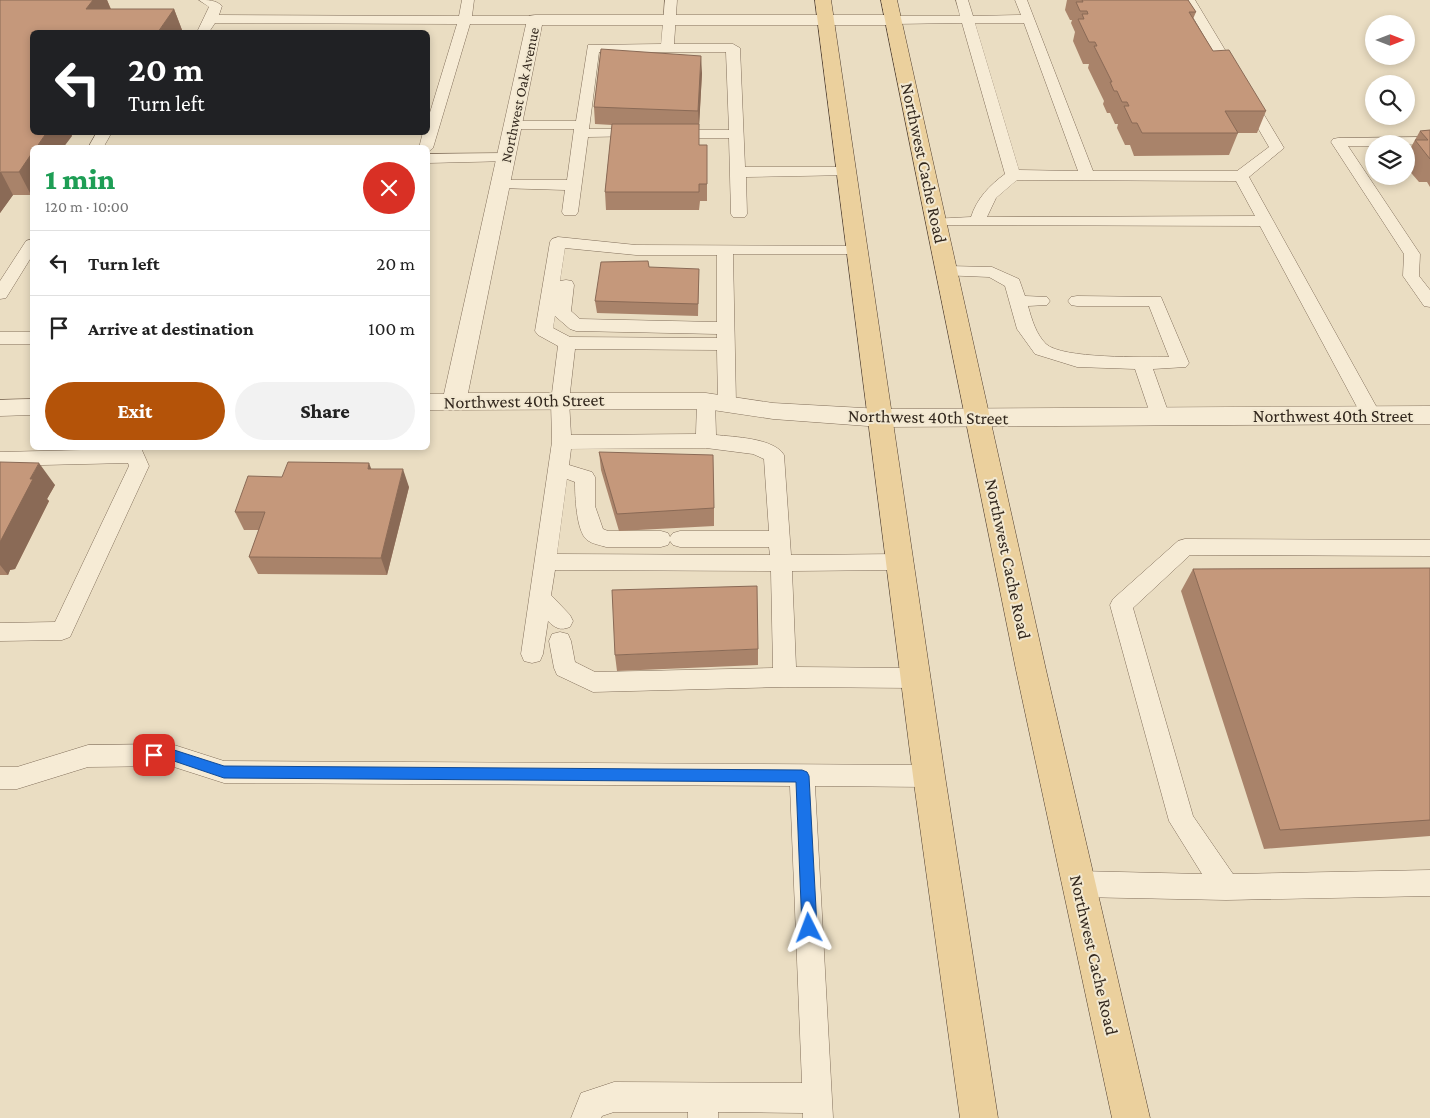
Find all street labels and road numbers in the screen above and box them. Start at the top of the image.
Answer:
street label: Northwest Oak Avenue [498,26,542,164]
street label: Northwest Cache Road [897,81,951,246]
street label: Northwest 40th Street [444,390,605,412]
street label: Northwest 40th Street [848,406,1009,428]
street label: Northwest 40th Street [1253,406,1414,426]
street label: Northwest Cache Road [981,477,1035,642]
street label: Northwest Cache Road [1066,873,1122,1038]

